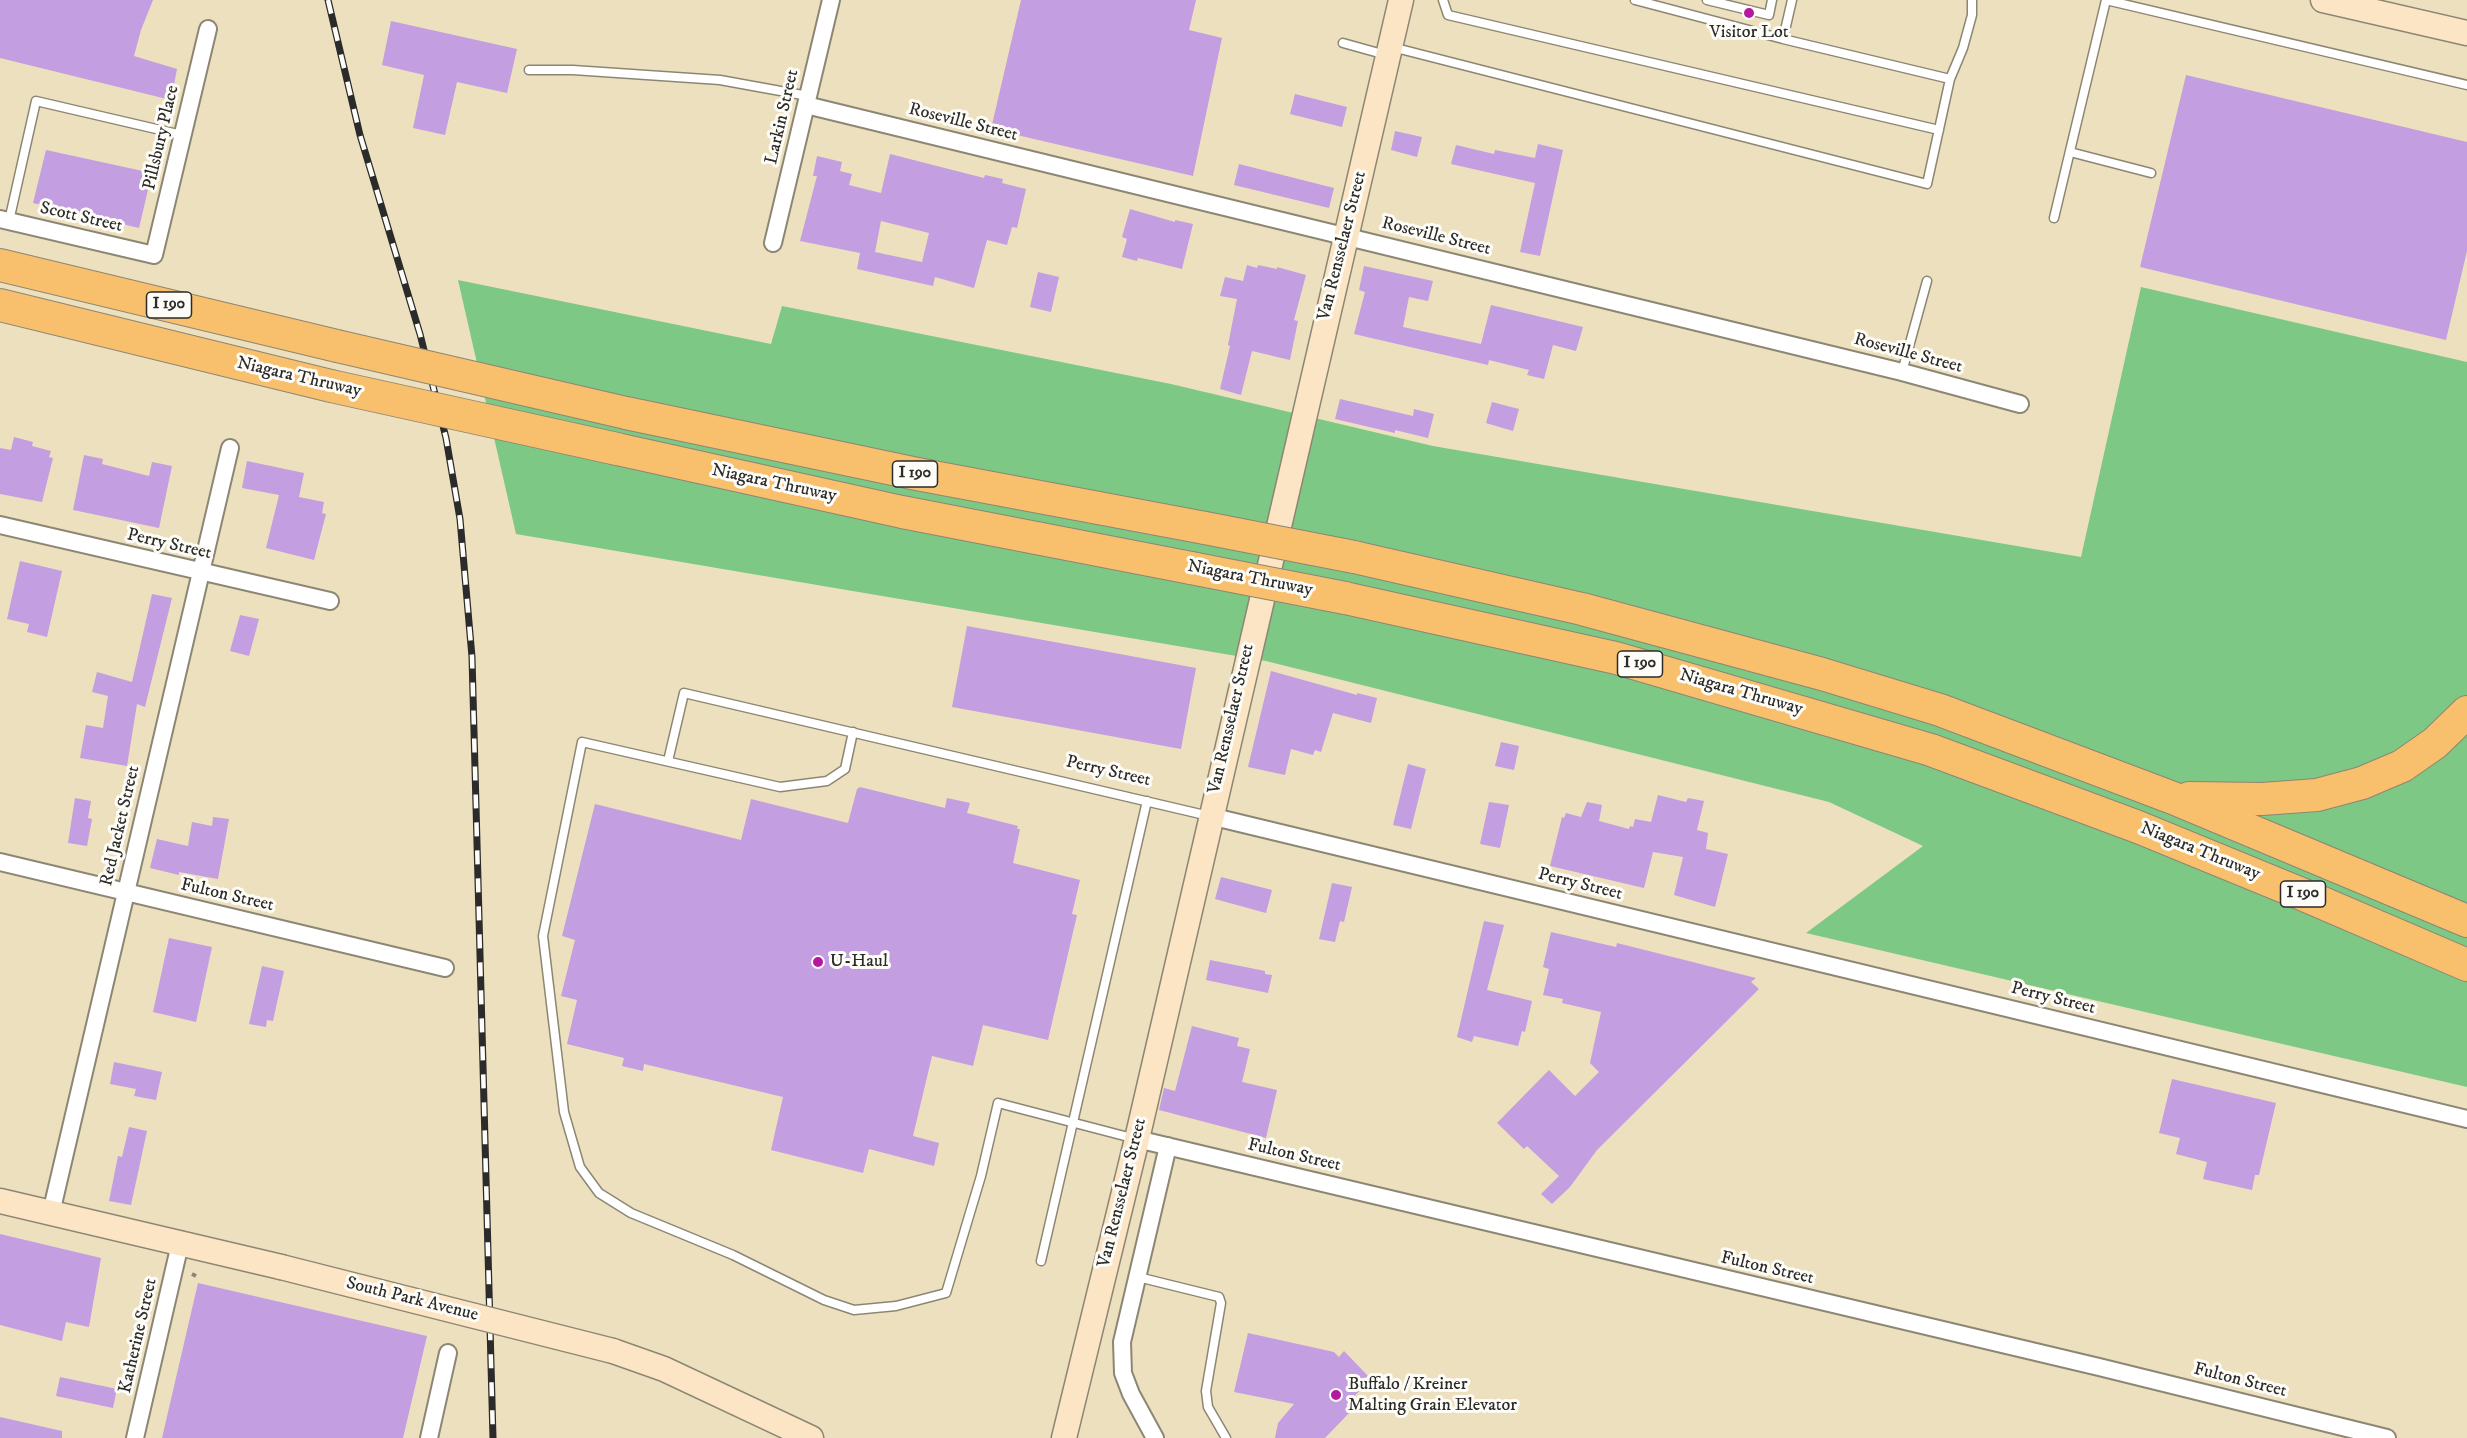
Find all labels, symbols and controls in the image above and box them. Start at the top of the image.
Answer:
marker: Visitor Lot [1742,6,1756,20]
place label: Visitor Lot [1710,22,1788,44]
street label: Larkin Street [762,67,804,167]
street label: Pillsbury Place [139,84,185,192]
street label: Roseville Street [906,99,1020,147]
street label: Van Rensselaer Street [1314,169,1372,323]
street label: Scott Street [38,198,124,238]
street label: Roseville Street [1379,213,1493,261]
road number: I 190 [146,292,192,318]
street label: Roseville Street [1851,329,1965,379]
street label: Niagara Thruway [235,353,363,403]
street label: Niagara Thruway [710,460,838,508]
road number: I 190 [892,461,938,487]
street label: Perry Street [125,525,213,565]
street label: Niagara Thruway [1185,556,1315,602]
street label: Van Rensselaer Street [1204,642,1260,796]
road number: I 190 [1618,651,1662,677]
street label: Niagara Thruway [1677,665,1805,721]
street label: Perry Street [1064,752,1152,792]
street label: Red Jacket Street [97,764,145,888]
street label: Niagara Thruway [2137,818,2263,886]
street label: Perry Street [1536,864,1624,906]
street label: Fulton Street [178,875,276,917]
road number: I 190 [2280,881,2326,907]
place label: U-Haul [830,951,888,973]
marker: U-Haul [811,955,825,969]
street label: Perry Street [2009,978,2097,1020]
street label: Van Rensselaer Street [1094,1116,1152,1270]
street label: Fulton Street [1245,1135,1343,1177]
street label: Fulton Street [1718,1248,1816,1290]
street label: South Park Avenue [344,1273,480,1327]
street label: Katherine Street [115,1276,163,1396]
street label: Fulton Street [2191,1359,2289,1403]
place label: Buffalo / Kreiner Malting Grain Elevator [1348,1374,1517,1416]
marker: Buffalo / Kreiner Malting Grain Elevator [1329,1388,1343,1402]

